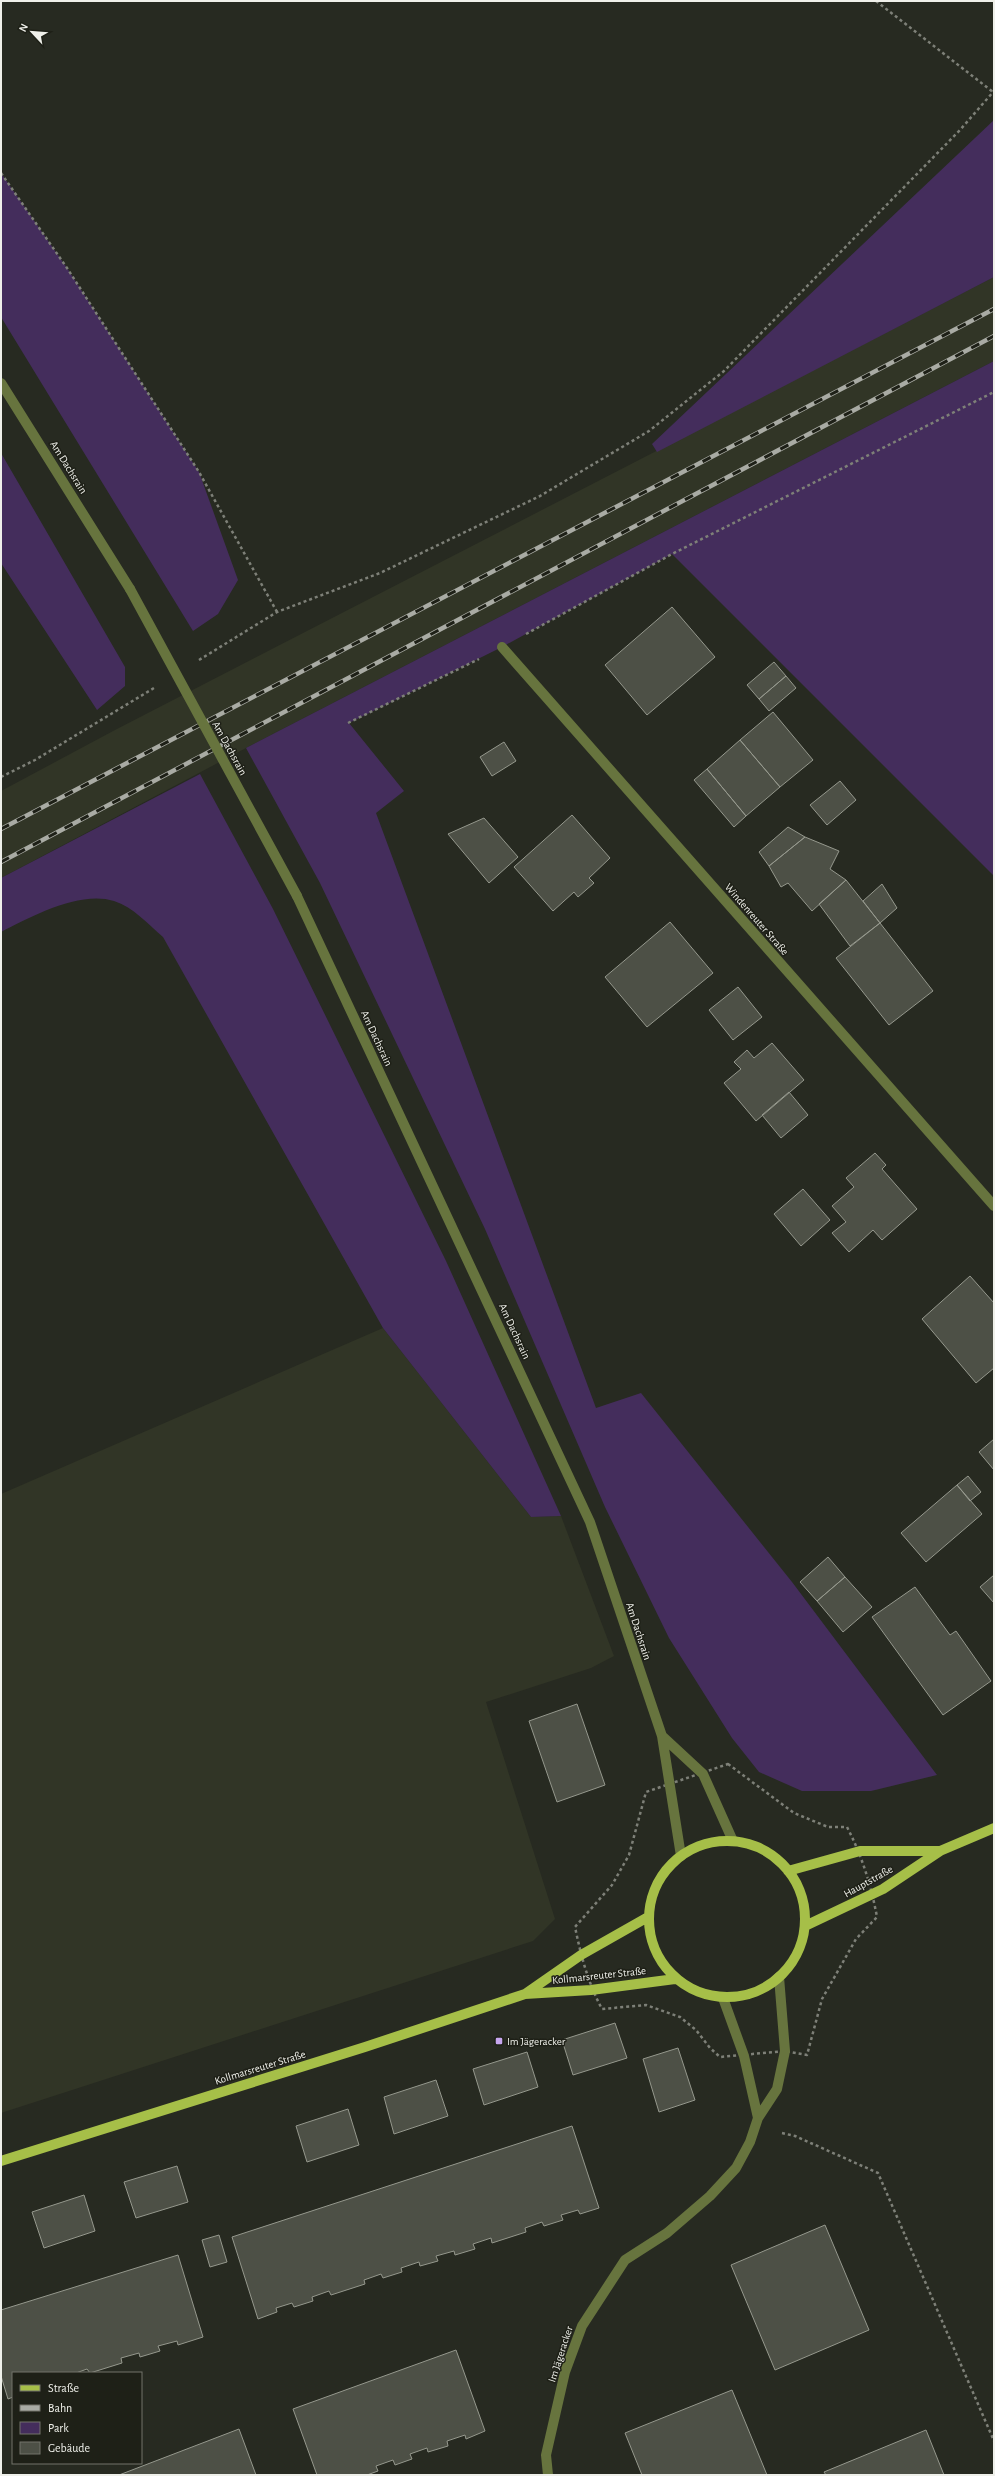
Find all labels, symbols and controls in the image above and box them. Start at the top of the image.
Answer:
north arrow [12,12,52,52]
text: N [17,22,30,34]
street label: Am Dachsrain [48,439,89,496]
street label: Am Dachsrain [210,719,249,777]
street label: Windenreuter Straße [723,881,791,957]
street label: Am Dachsrain [359,1009,394,1068]
street label: Am Dachsrain [497,1302,532,1361]
street label: Am Dachsrain [624,1601,653,1661]
street label: Hauptstraße [842,1863,895,1899]
street label: Kollmarsreuter Straße [552,1965,647,1986]
marker: Im Jägeracker [494,2036,504,2046]
place label: Im Jägeracker [507,2036,566,2047]
street label: Kollmarsreuter Straße [213,2048,307,2087]
street label: Im Jägeracker [546,2324,575,2384]
legend [12,2372,142,2464]
text: Straße [48,2382,79,2394]
text: Bahn [48,2402,72,2414]
text: Park [48,2422,69,2434]
text: Gebäude [48,2442,90,2454]

